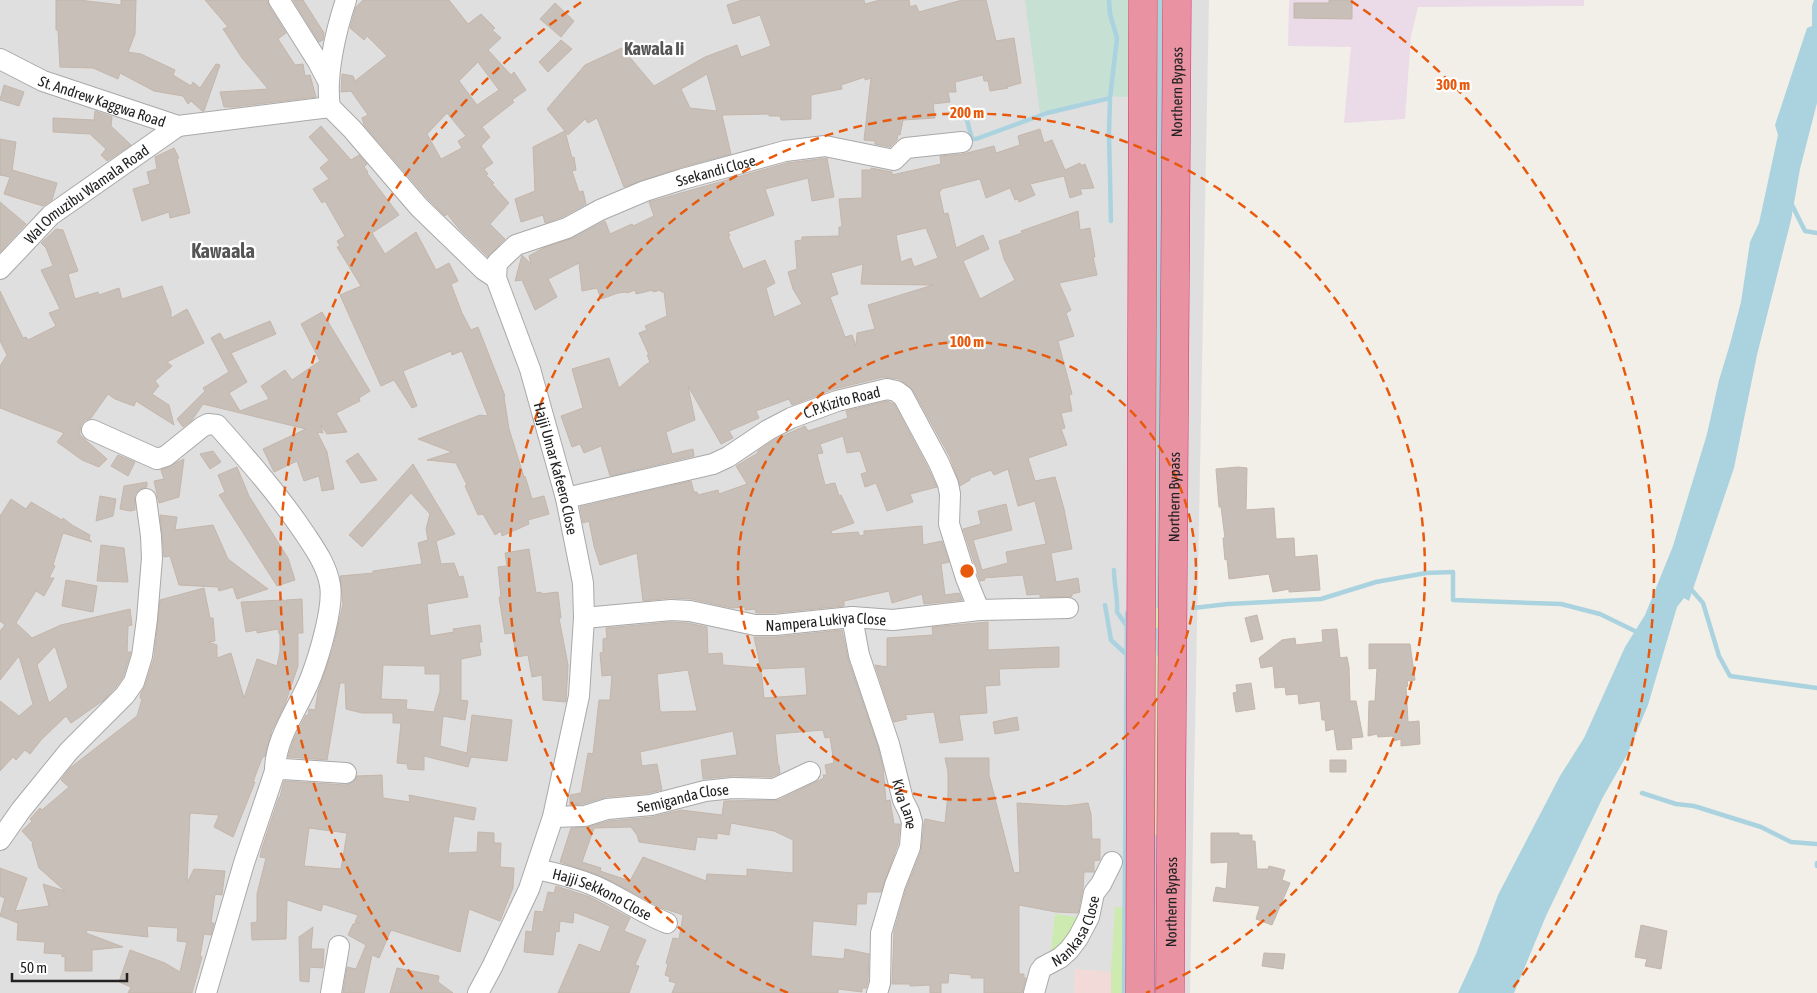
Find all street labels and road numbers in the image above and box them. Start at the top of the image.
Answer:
street label: Northern Bypass [1168,47,1185,137]
street label: St. Andrew Kaggwa Road [36,72,168,130]
street label: Wal Omuzibu Wamala Road [20,141,152,247]
street label: Ssekandi Close [674,151,757,189]
street label: C.P.Kizito Road [801,382,882,421]
street label: Hajji Umar Kafeero Close [531,400,582,536]
street label: Northern Bypass [1165,452,1182,542]
street label: Nampera Lukiya Close [765,608,887,634]
street label: Kiva Lane [889,777,920,830]
street label: Semiganda Close [636,780,730,815]
street label: Northern Bypass [1162,857,1179,947]
street label: Hajji Sekkono Close [551,864,655,923]
street label: Nankasa Close [1049,894,1102,969]

